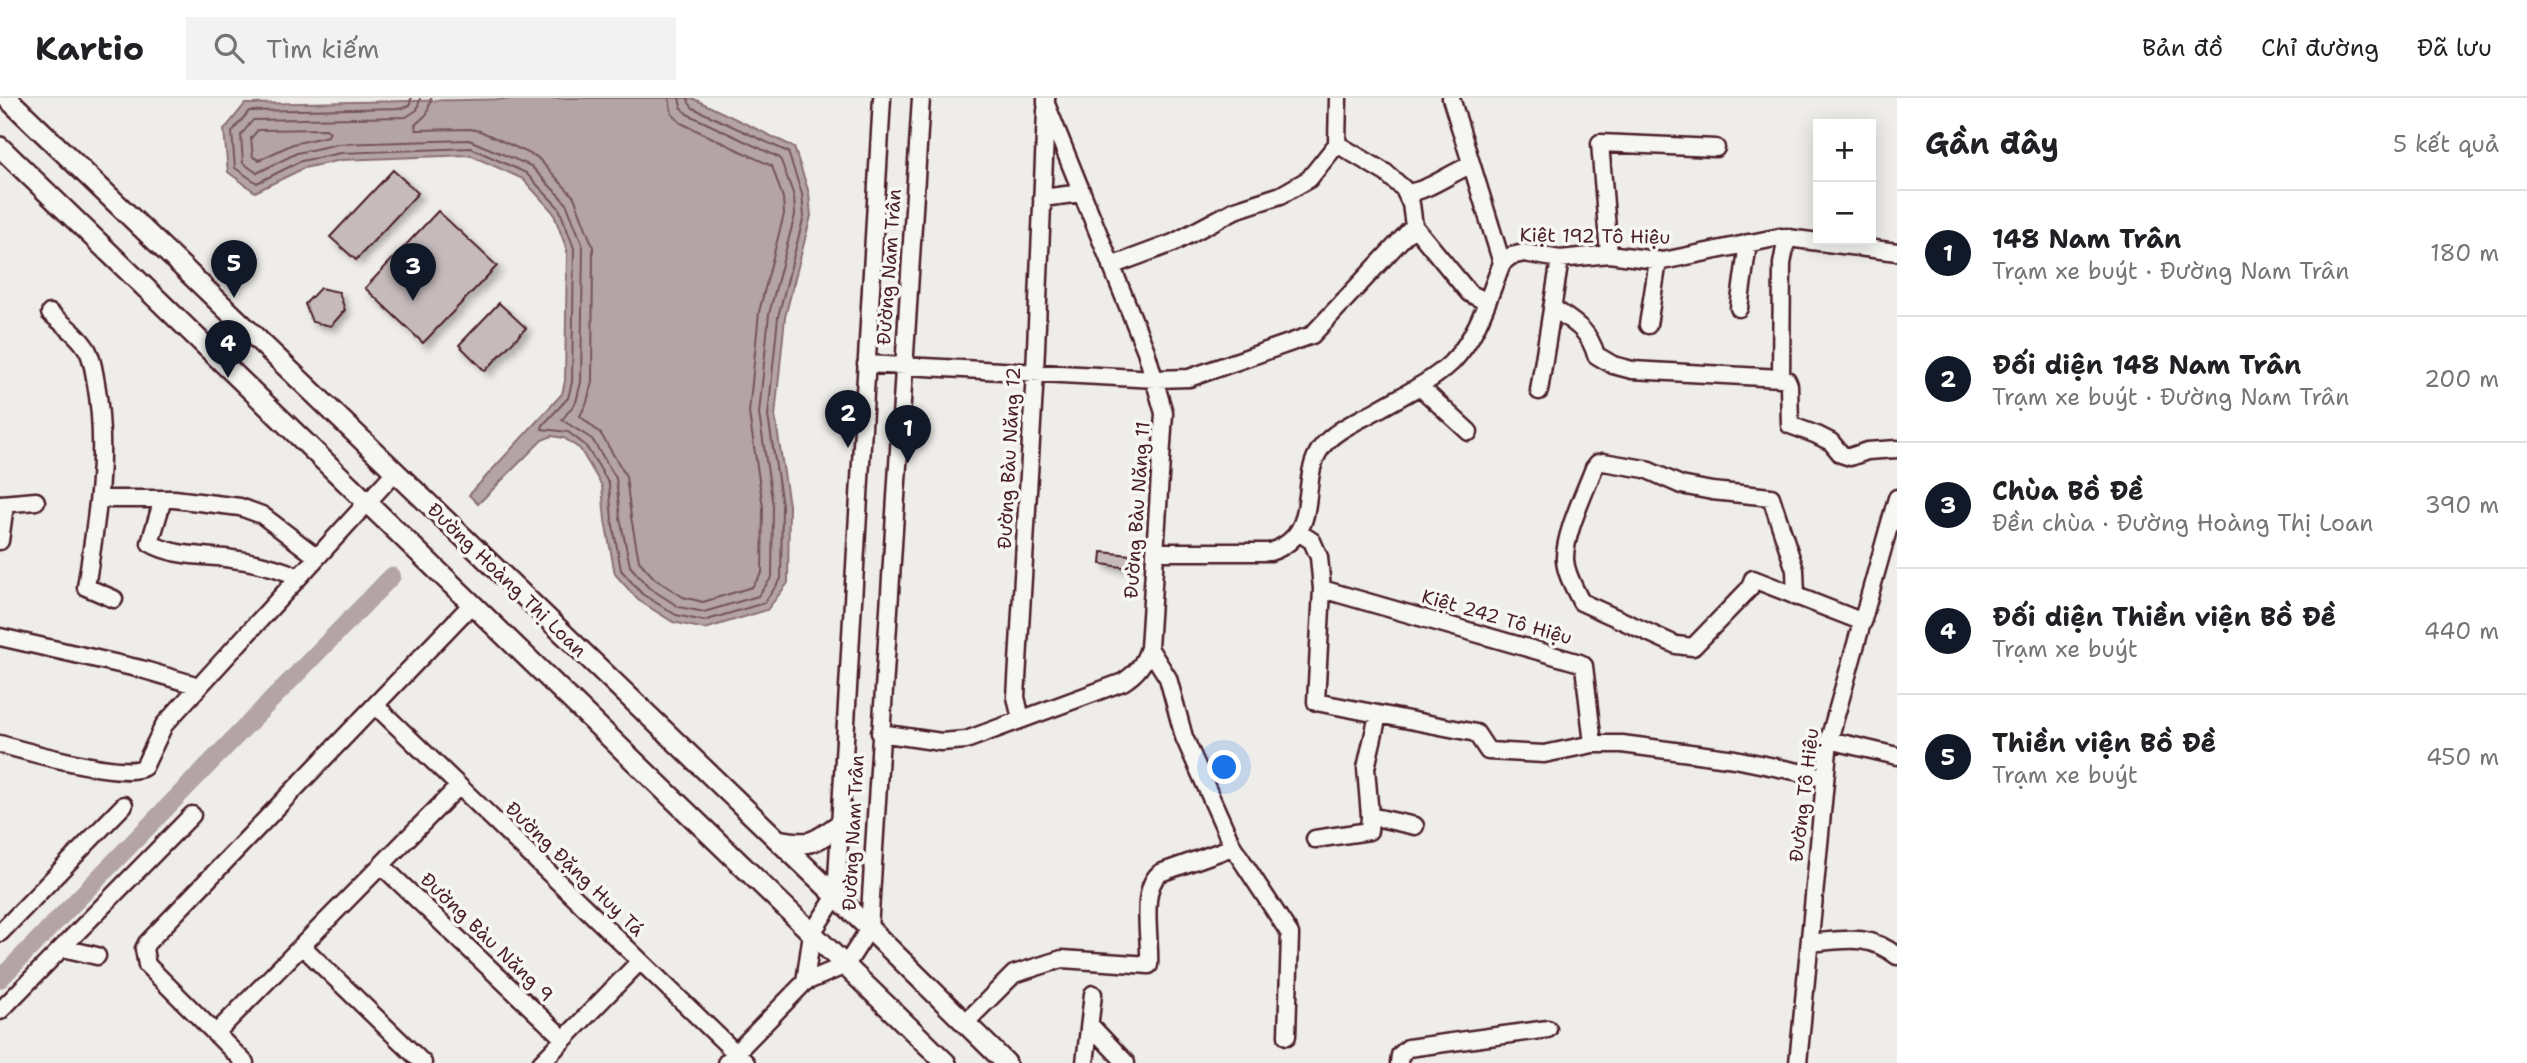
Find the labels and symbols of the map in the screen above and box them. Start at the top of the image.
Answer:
street label: Đường Nam Trân [871,188,907,346]
street label: Kiệt 192 Tô Hiệu [1519,222,1671,250]
pin: 5 [211,240,257,298]
pin: 3 [390,243,436,301]
pin: 4 [205,320,251,378]
street label: Đường Bàu Năng 12 [992,366,1026,550]
pin: 2 [825,390,871,448]
pin: 1 [885,405,931,463]
street label: Đường Bàu Năng 11 [1118,421,1156,599]
street label: Đường Hoàng Thị Loan [422,497,592,663]
street label: Kiệt 242 Tô Hiệu [1419,584,1575,650]
street label: Đường Tô Hiệu [1783,726,1825,864]
your location [1207,750,1241,784]
street label: Đường Nam Trân [836,754,870,912]
street label: Đường Đặng Huy Tá [500,796,650,942]
street label: Đường Bàu Năng 9 [415,867,559,1007]

